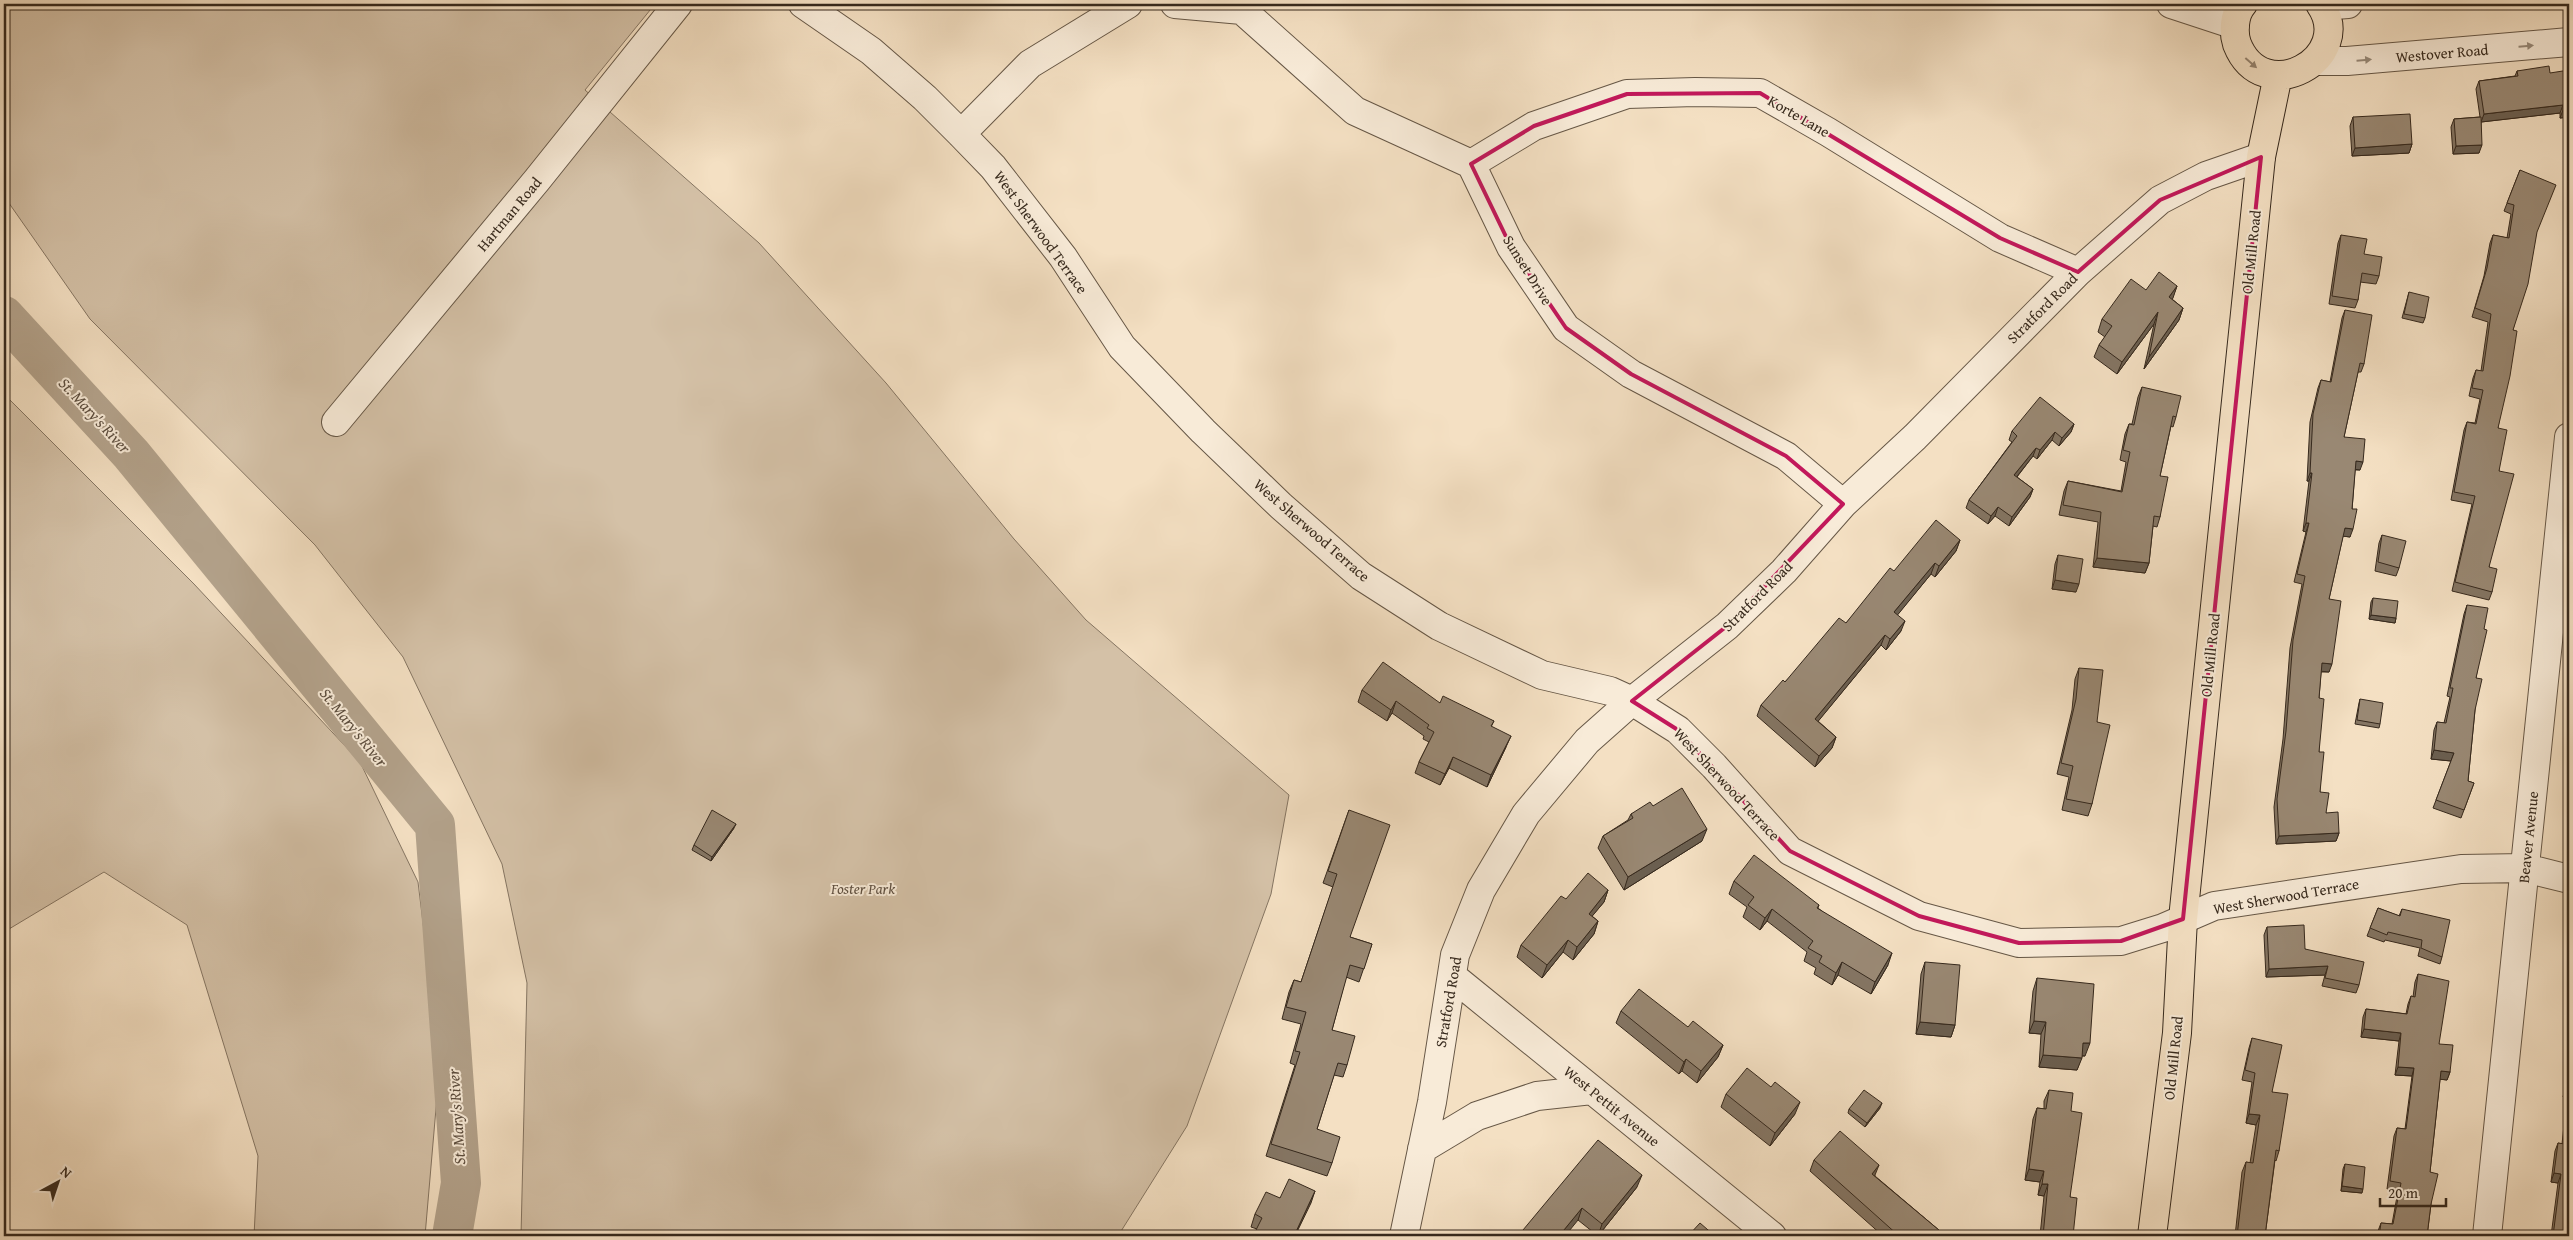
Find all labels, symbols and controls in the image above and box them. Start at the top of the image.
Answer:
street label: Westover Road [2395,38,2489,68]
one-way arrow [2518,42,2534,50]
one-way arrow [2356,56,2372,64]
one-way arrow [2244,57,2256,69]
street label: Korte Lane [1764,90,1834,142]
street label: West Sherwood Terrace [989,166,1093,298]
street label: Hartman Road [472,172,546,256]
street label: Old Mill Road [2236,209,2266,295]
street label: Sunset Drive [1498,231,1558,309]
street label: Stratford Road [2002,268,2082,348]
water label: St. Mary's River [53,372,137,459]
street label: West Sherwood Terrace [1249,474,1375,586]
street label: Stratford Road [1717,556,1797,636]
street label: Old Mill Road [2195,612,2225,698]
water label: St. Mary's River [314,682,394,773]
street label: West Sherwood Terrace [1669,723,1785,845]
street label: Beaver Avenue [2513,790,2543,884]
street label: West Sherwood Terrace [2211,873,2361,919]
park label: Foster Park [830,878,895,899]
street label: Stratford Road [1430,955,1466,1049]
street label: Old Mill Road [2158,1015,2188,1101]
street label: West Pettit Avenue [1559,1061,1665,1151]
water label: St. Mary's River [441,1067,471,1166]
north arrow [32,1158,82,1208]
text: N [56,1161,77,1183]
scale bar [2380,1175,2447,1207]
text: 20 m [2388,1182,2419,1203]

